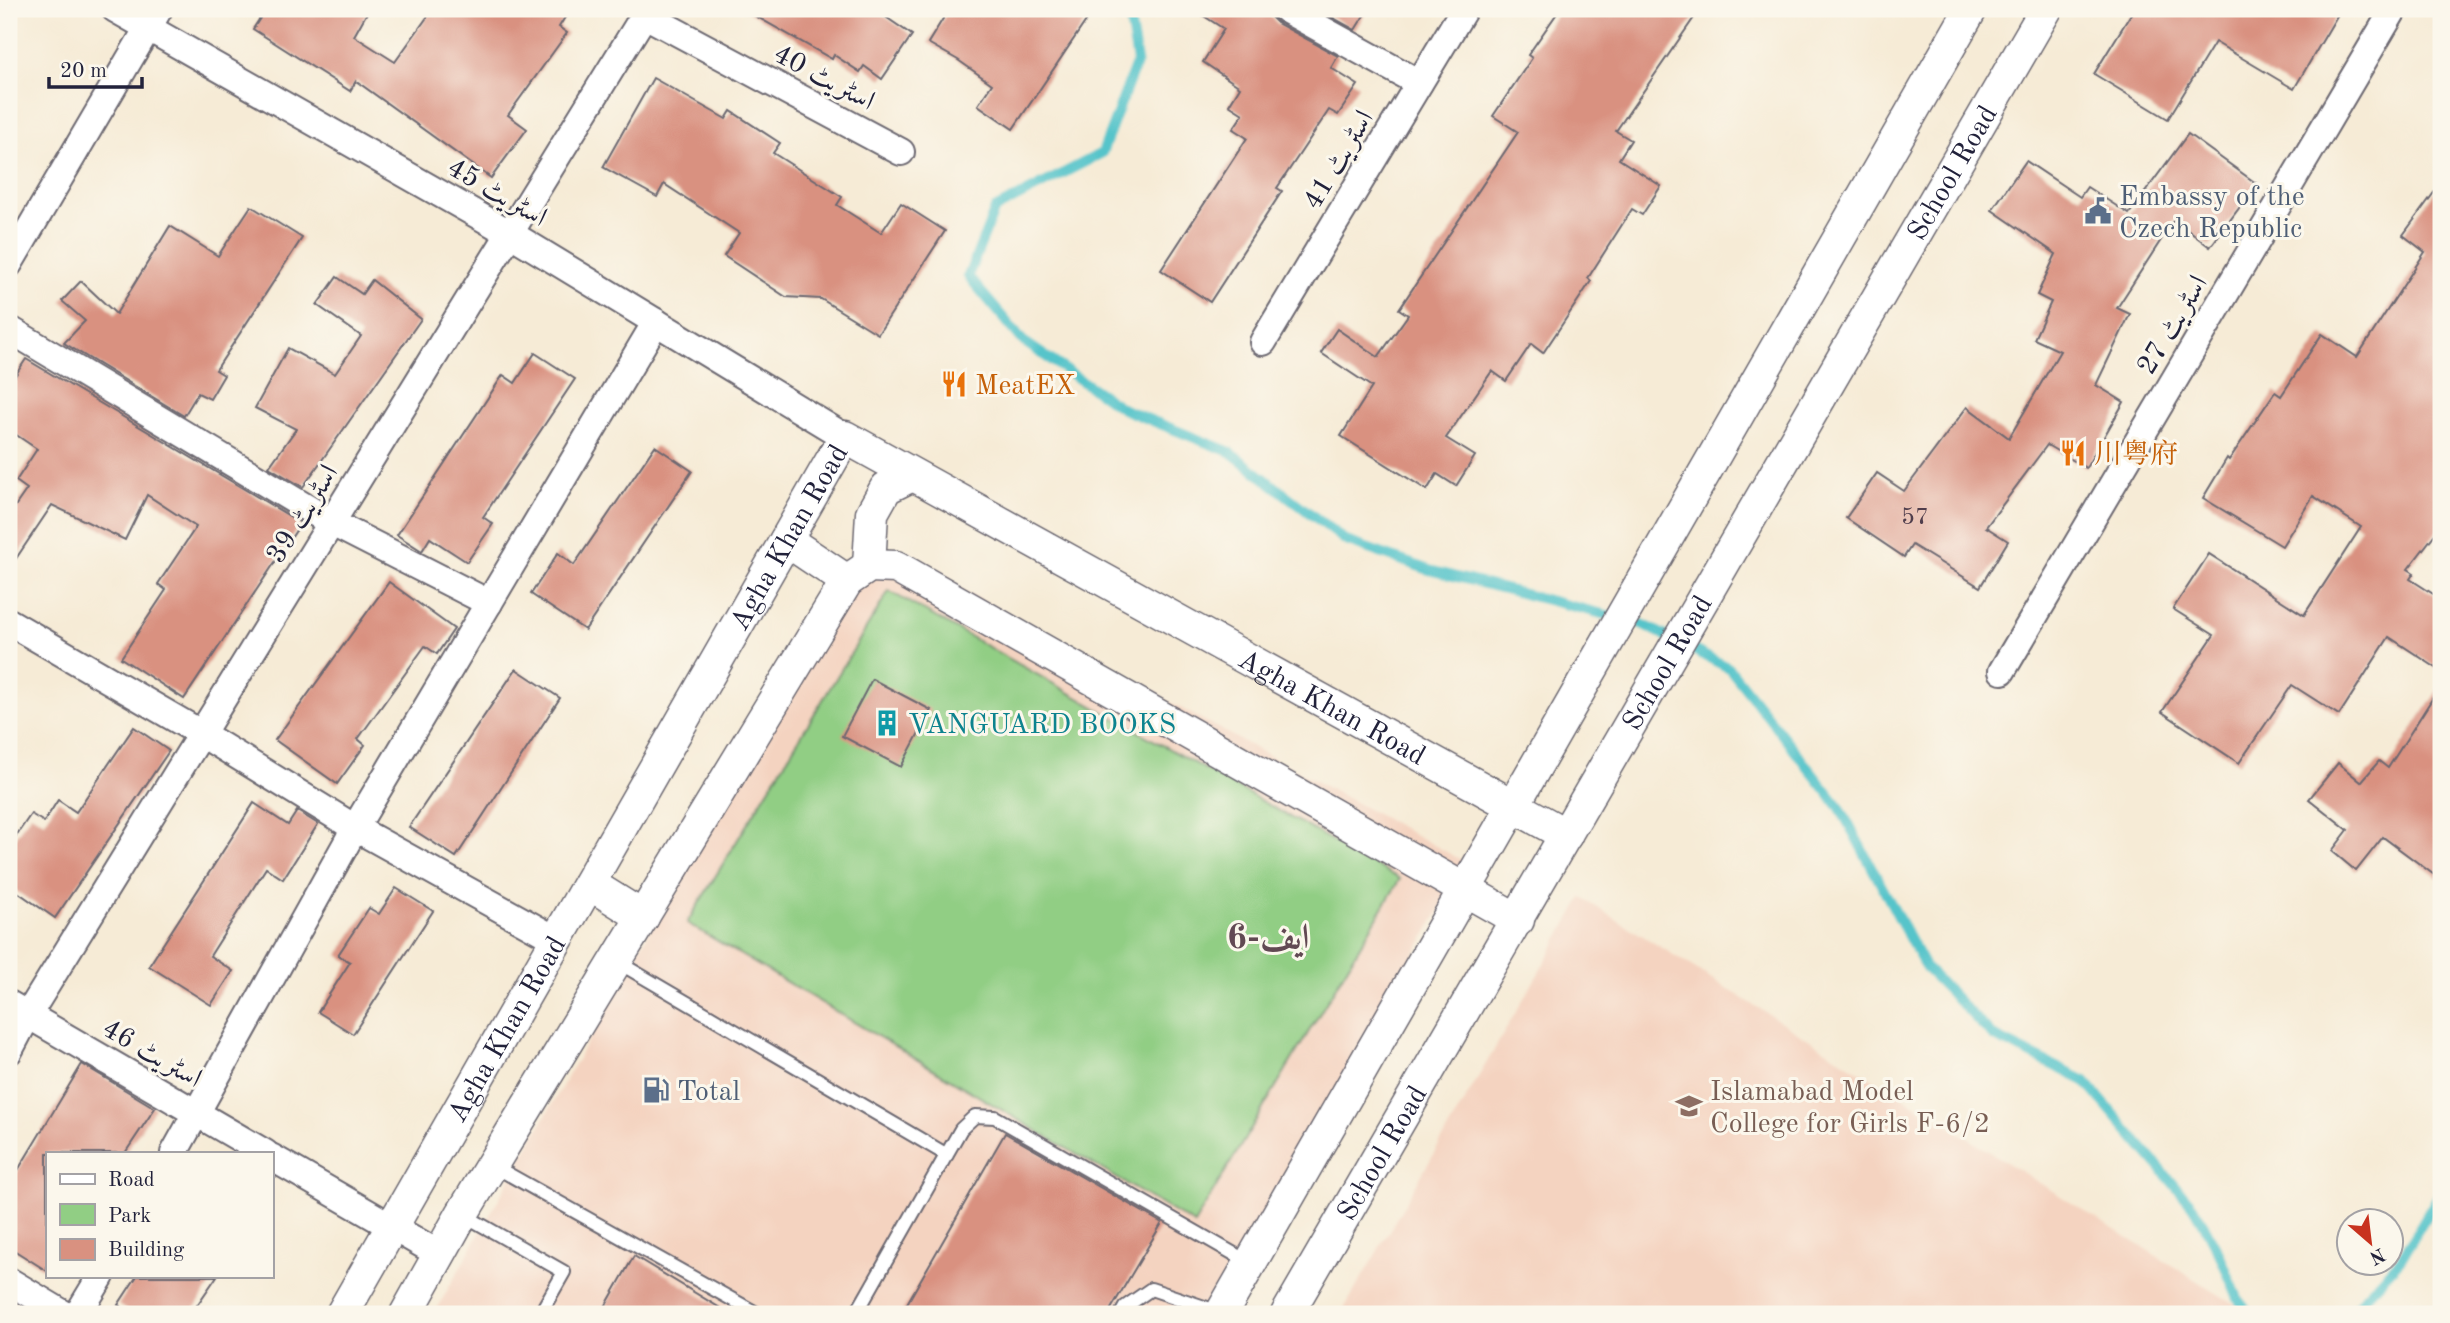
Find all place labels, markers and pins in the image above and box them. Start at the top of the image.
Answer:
place label: Embassy of the Czech Republic [2119,184,2305,244]
public building icon: Embassy of the Czech Republic [2083,196,2113,226]
restaurant icon: MeatEX [939,369,969,399]
place label: MeatEX [975,373,1075,401]
restaurant icon: 川粤府 [2058,438,2088,468]
place label: 川粤府 [2094,439,2178,470]
building icon: VANGUARD BOOKS [872,708,902,738]
place label: VANGUARD BOOKS [908,712,1176,740]
fuel station icon: Total [641,1075,671,1105]
place label: Total [677,1079,740,1107]
place label: Islamabad Model College for Girls F-6/2 [1710,1079,1990,1139]
school or university icon: Islamabad Model College for Girls F-6/2 [1674,1091,1704,1121]

